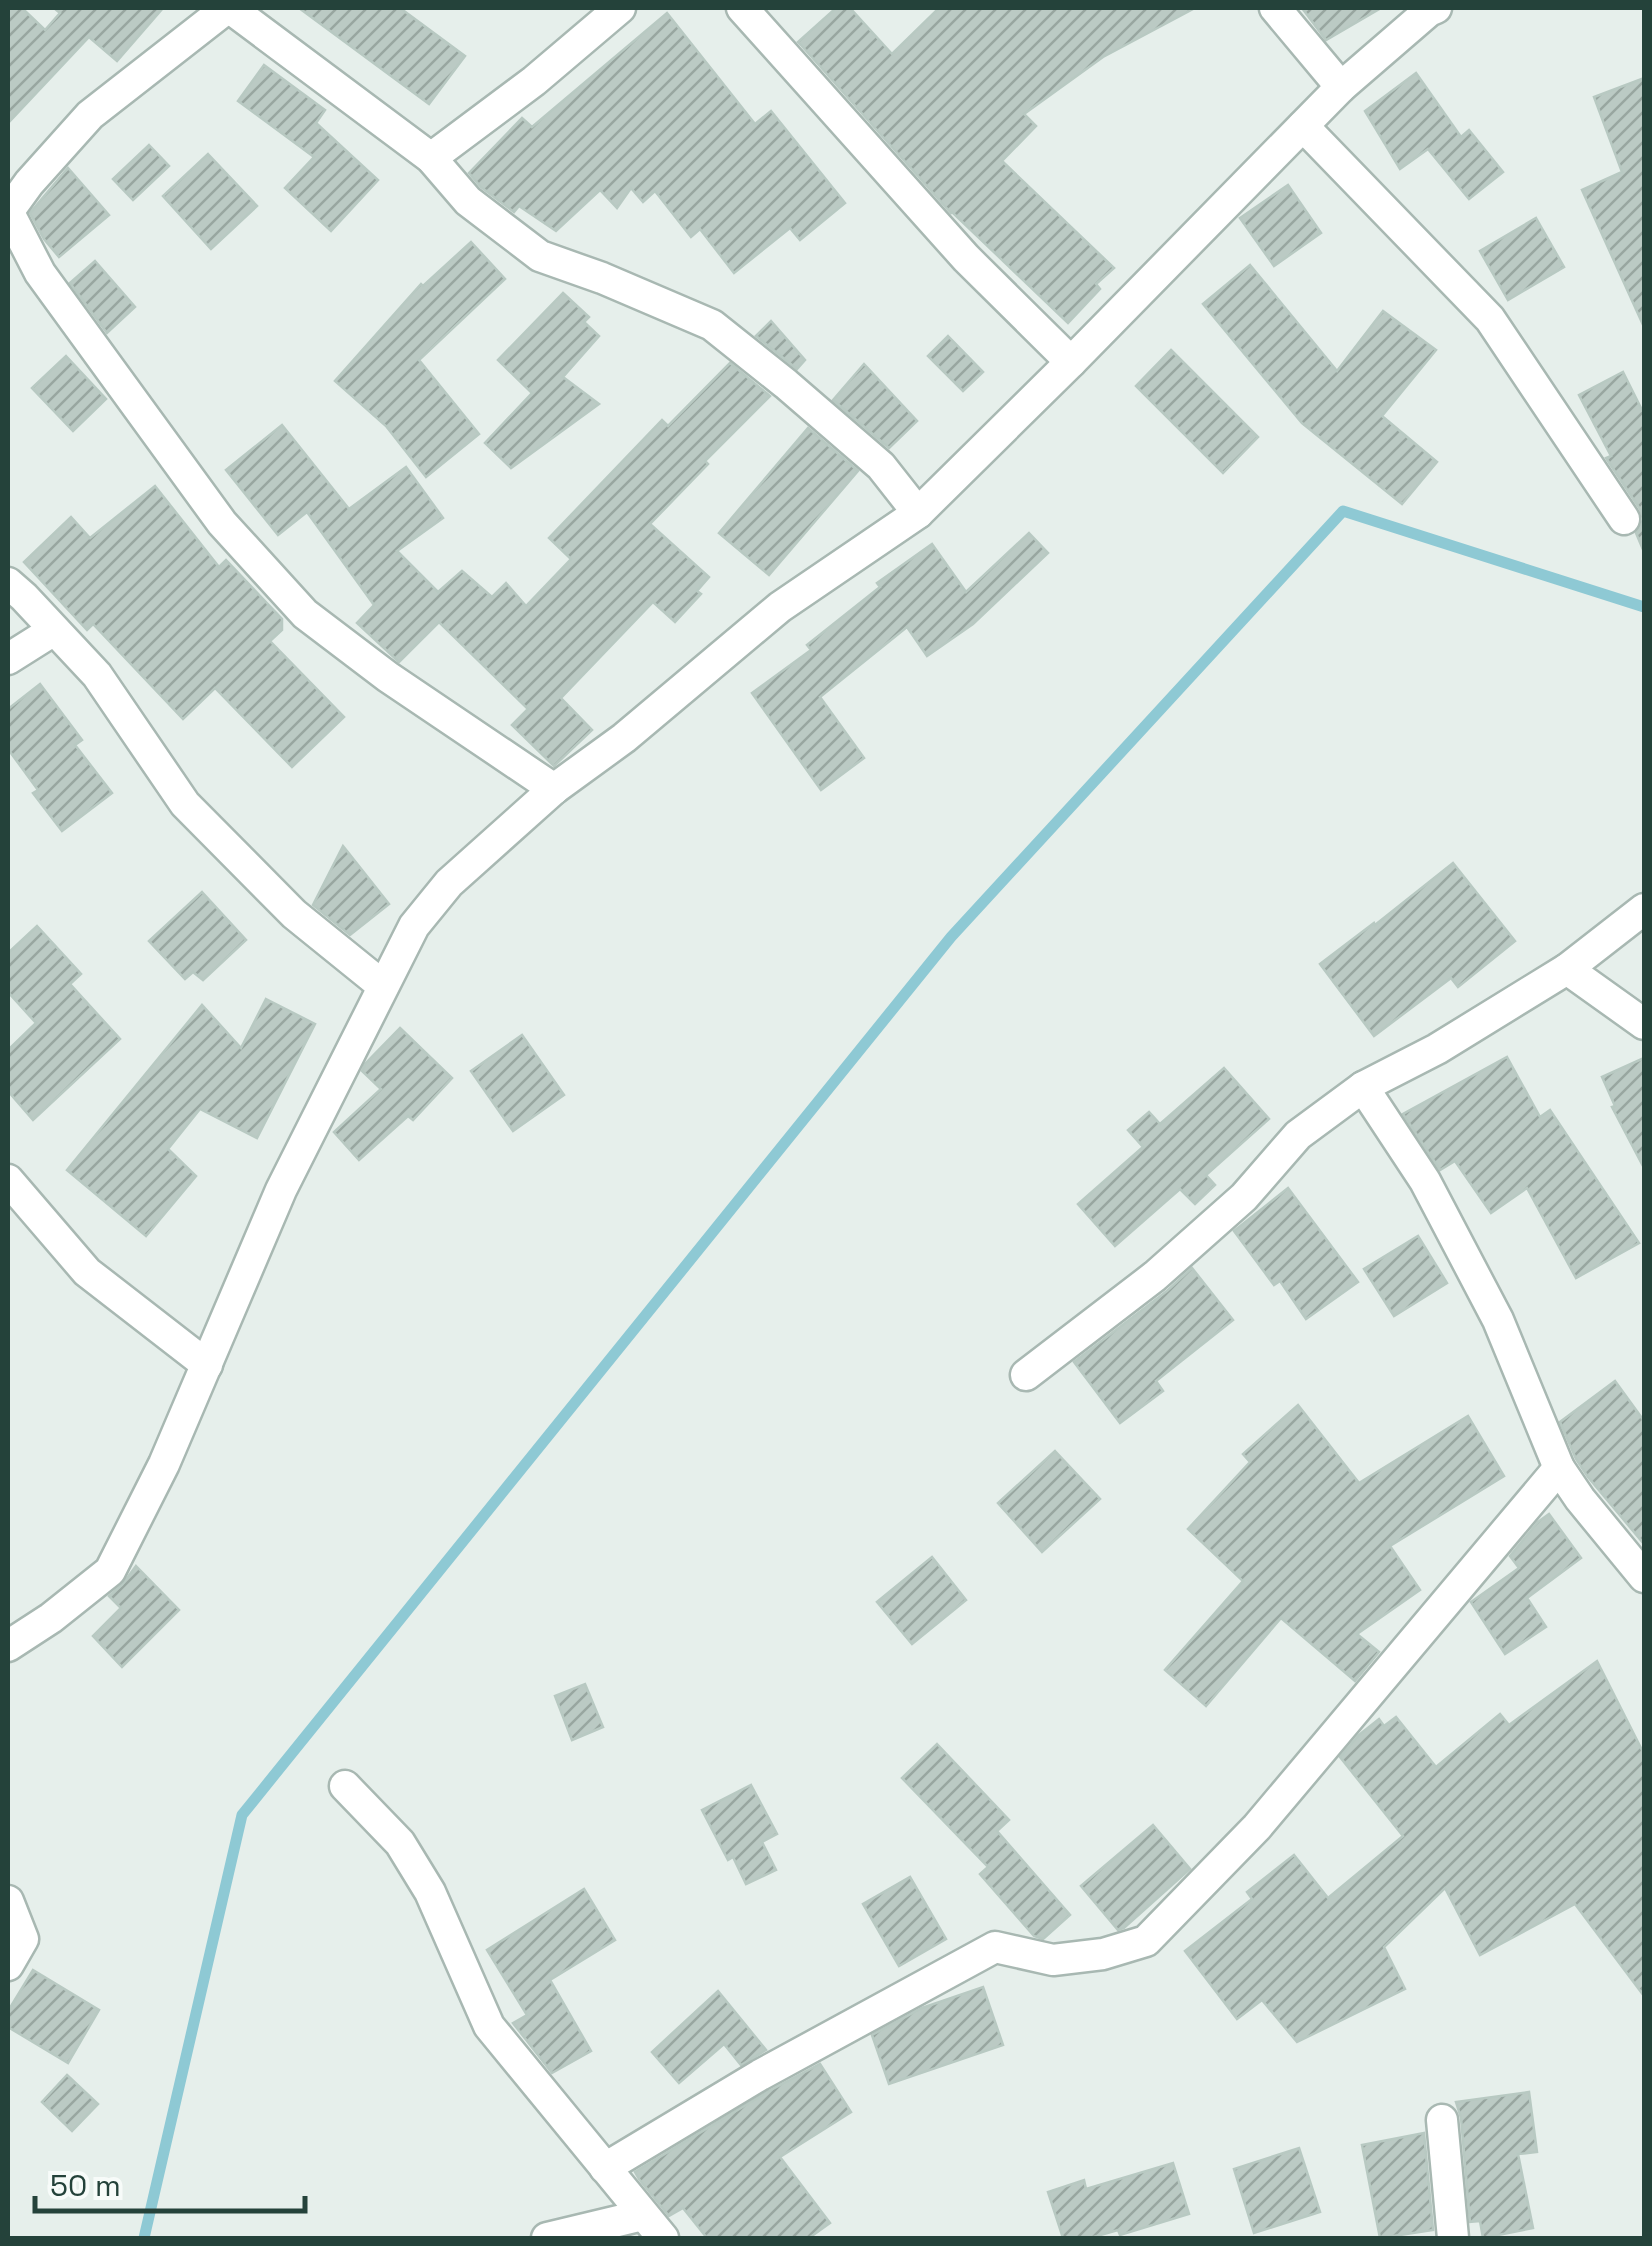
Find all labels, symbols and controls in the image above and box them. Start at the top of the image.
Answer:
scale bar [35,2151,305,2213]
text: 50 m [50,2166,121,2205]

